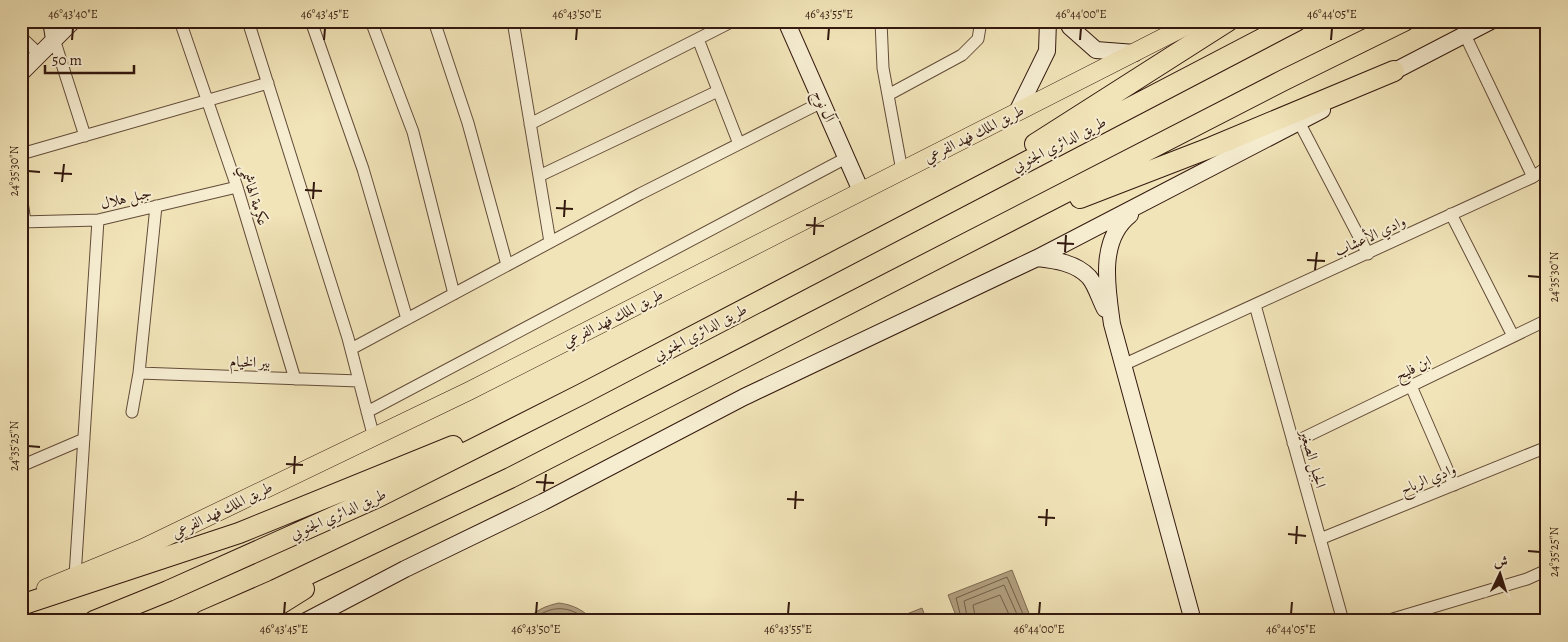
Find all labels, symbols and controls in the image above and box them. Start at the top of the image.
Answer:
text: 46°43'40"E [48,6,98,22]
text: 46°43'45"E [301,6,349,22]
text: 46°43'50"E [552,6,602,22]
text: 46°43'55"E [805,6,853,22]
text: 46°44'00"E [1055,6,1107,22]
text: 46°44'05"E [1307,6,1357,22]
scale bar [45,42,134,74]
text: 50 m [52,50,82,70]
street label: آل نوح [805,87,841,128]
street label: طريق الملك فهد الفرعي [920,100,1029,170]
street label: طريق الدائري الجنوبي [1008,112,1111,178]
text: 24°35'30"N [6,145,22,196]
street label: عكرمة الهاشمي [231,162,273,230]
street label: جبل هلال [98,182,154,215]
street label: وادي الأعشاب [1331,210,1410,263]
text: 24°35'30"N [1546,251,1562,302]
street label: طريق الملك فهد الفرعي [559,284,668,354]
street label: طريق الدائري الجنوبي [650,299,751,367]
street label: بير الخيام [229,351,271,376]
street label: ابن فليح [1392,351,1436,389]
text: 24°35'25"N [6,421,22,471]
street label: الجبل الصغير [1294,426,1331,491]
street label: وادي الرباح [1397,459,1460,502]
street label: طريق الملك فهد الفرعي [168,477,277,545]
street label: طريق الدائري الجنوبي [287,484,390,546]
text: 24°35'25"N [1546,527,1562,577]
north arrow [1476,550,1526,600]
text: ش [1493,552,1509,571]
text: 46°43'45"E [260,621,308,637]
text: 46°43'50"E [511,621,561,637]
text: 46°43'55"E [764,621,812,637]
text: 46°44'00"E [1013,621,1065,637]
text: 46°44'05"E [1266,621,1316,637]

